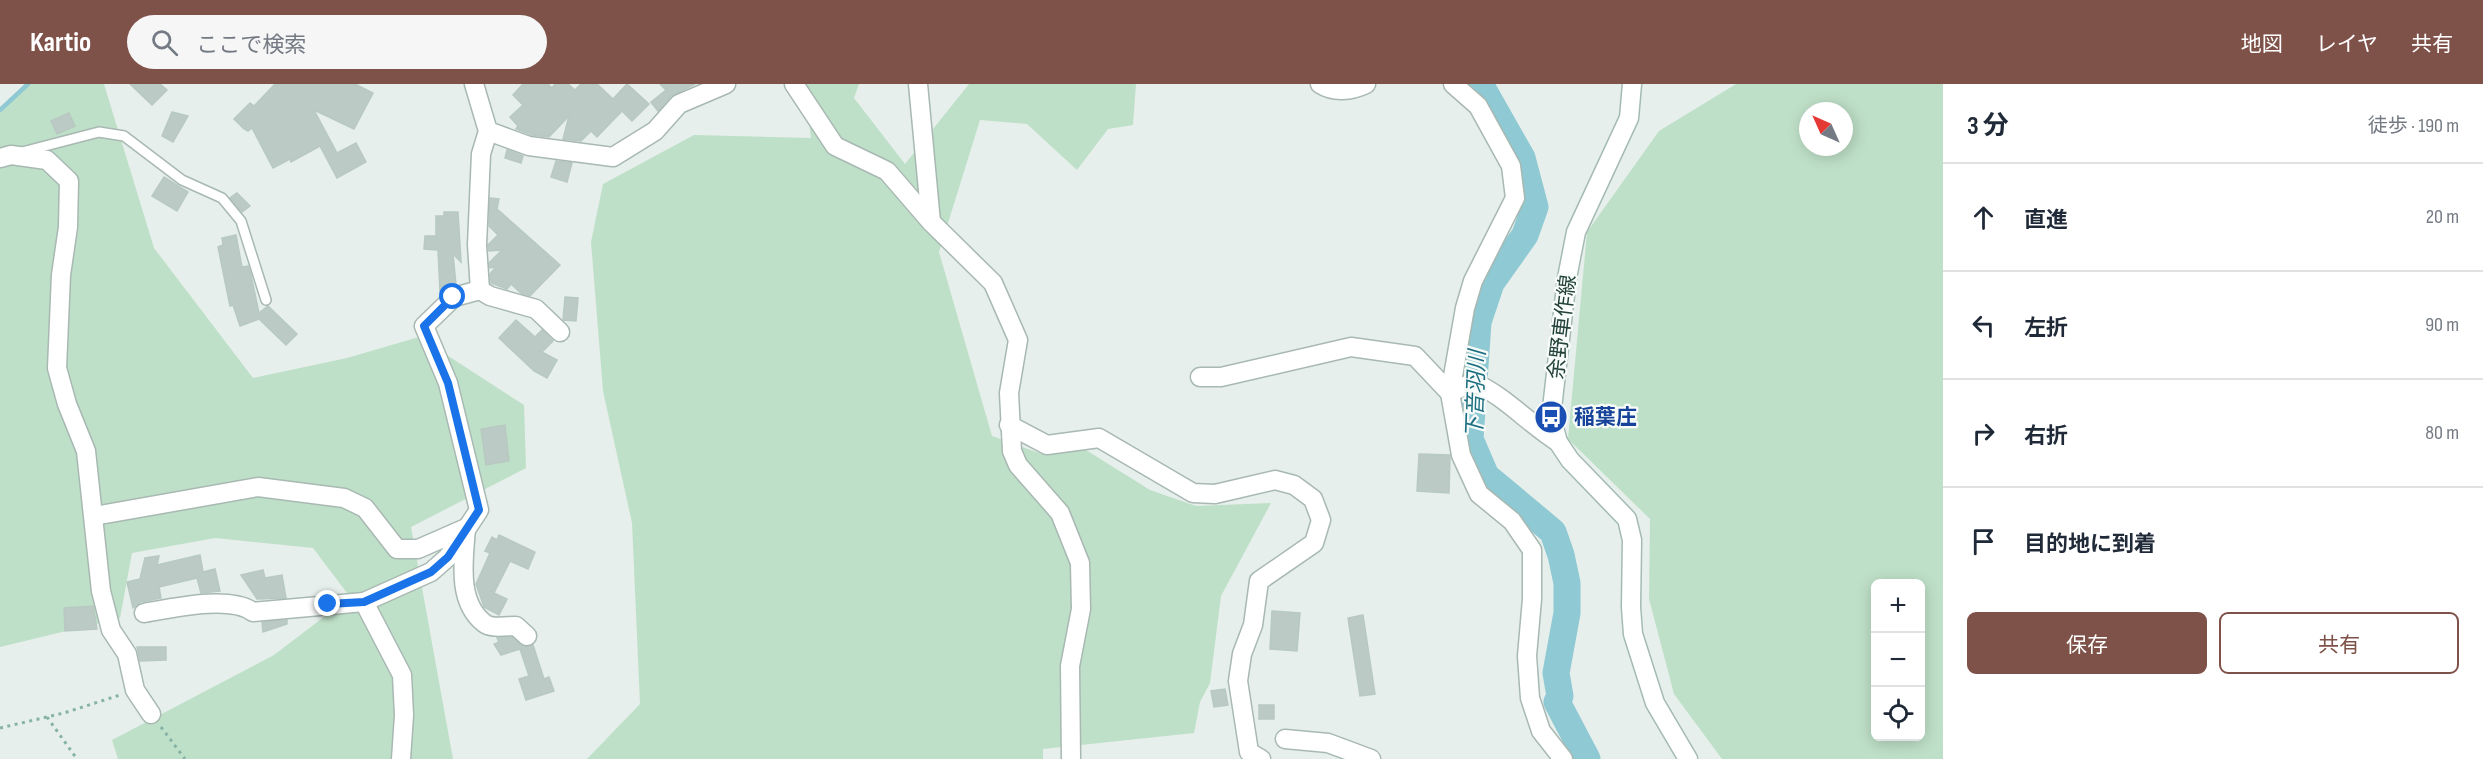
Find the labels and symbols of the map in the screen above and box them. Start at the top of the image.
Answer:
north arrow [1799,102,1853,156]
street label: 余野車作線 [1544,273,1581,381]
route start [439,283,465,309]
water label: 下音羽川 [1461,348,1492,439]
bus stop icon: 稲葉庄 [1533,399,1569,435]
place label: 稲葉庄 [1574,405,1637,430]
route end [314,590,340,616]

